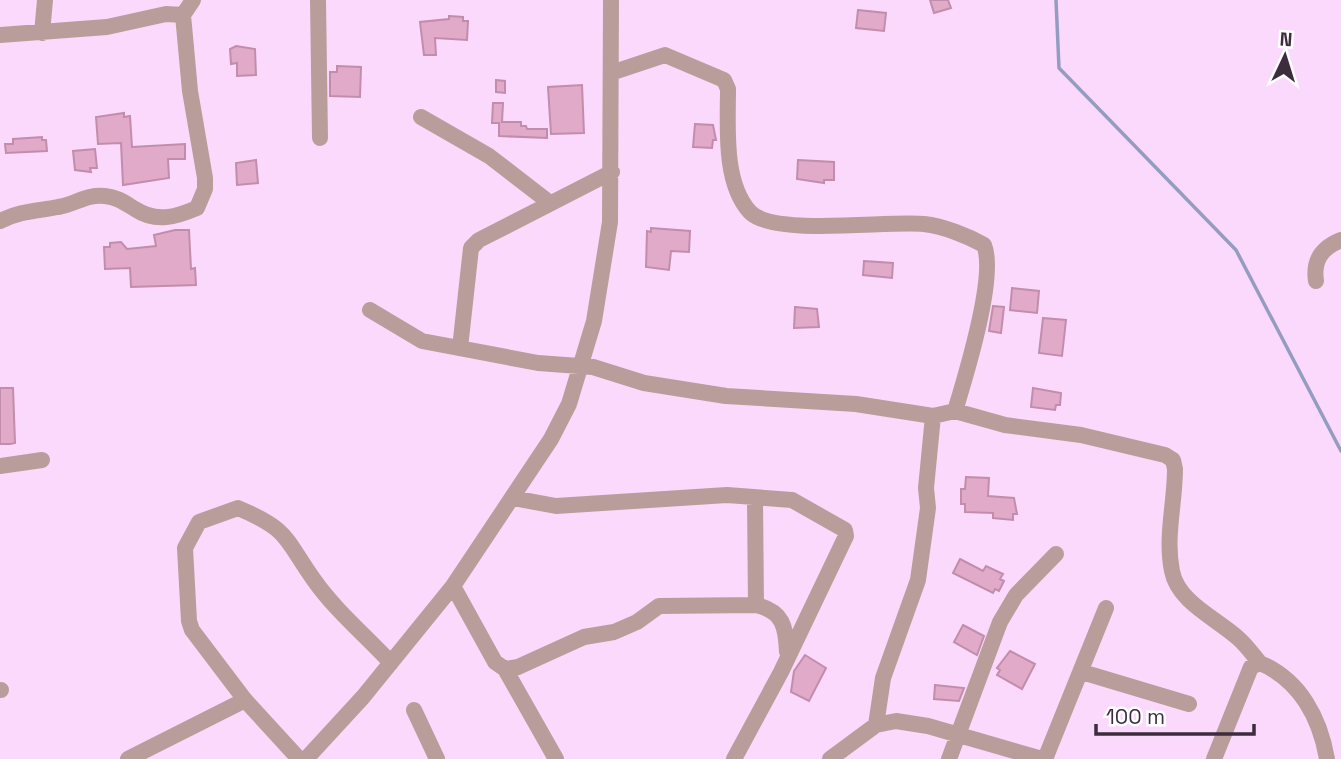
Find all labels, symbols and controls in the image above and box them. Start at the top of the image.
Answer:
north arrow [1250,21,1320,91]
text: N [1279,27,1293,52]
scale bar [1096,692,1254,736]
text: 100 m [1106,703,1165,730]

